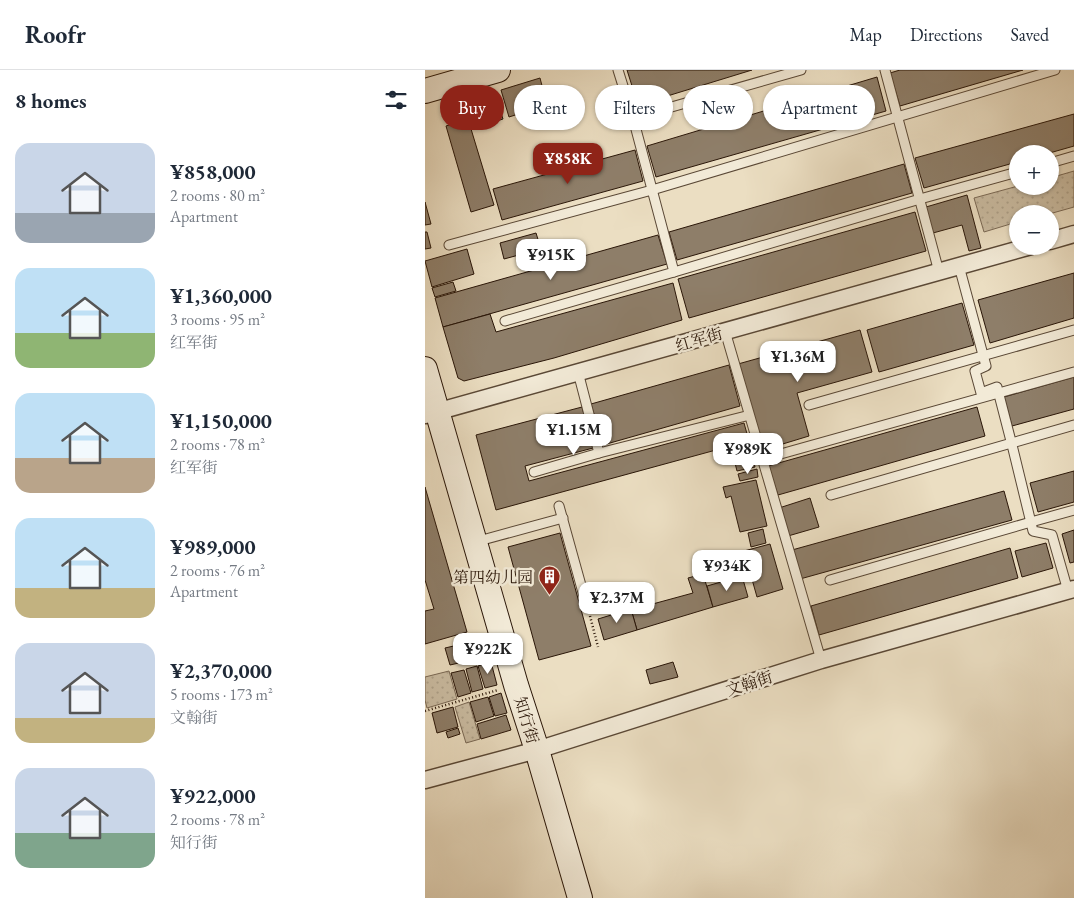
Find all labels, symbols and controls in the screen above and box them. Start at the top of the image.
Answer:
text: Roofr [25,19,86,50]
text: Map [850,23,882,46]
text: Directions [910,23,982,46]
text: Saved [1010,23,1049,46]
chip: Buy [440,85,504,130]
chip: Rent [514,85,585,130]
chip: Filters [595,85,673,130]
chip: New [683,85,753,130]
chip: Apartment [763,85,875,130]
icon: filters [382,86,410,114]
text: 8 homes [15,87,87,114]
pin: ¥858K [533,142,603,185]
map controls [1009,145,1059,255]
button: + [1009,145,1059,195]
text: ¥858K [544,148,592,169]
text: ¥858,000 [170,158,256,185]
icon: home [55,163,115,223]
text: 2 rooms · 80 m² [170,185,265,206]
button: − [1009,205,1059,255]
text: Apartment [170,206,238,227]
pin: ¥915K [516,238,586,281]
text: ¥915K [527,244,575,265]
text: ¥1,360,000 [170,282,272,309]
icon: home [55,288,115,348]
text: 3 rooms · 95 m² [170,309,265,330]
street label: 红军街 [673,323,725,356]
text: 红军街 [170,332,218,353]
pin: ¥1.36M [757,340,839,383]
text: ¥1.36M [771,346,825,367]
text: ¥1,150,000 [170,407,272,434]
icon: home [55,413,115,473]
pin: ¥1.15M [533,414,615,456]
text: ¥1.15M [547,419,601,440]
pin: ¥989K [713,432,783,475]
text: 2 rooms · 78 m² [170,434,265,455]
text: ¥989K [724,438,772,459]
text: 红军街 [170,457,218,478]
text: ¥989,000 [170,533,256,560]
icon: home [55,538,115,598]
pin: ¥934K [692,550,762,592]
text: ¥934K [703,555,751,576]
text: 2 rooms · 76 m² [170,560,265,581]
building icon: 第四幼儿园 [537,565,561,596]
place label: 第四幼儿园 [453,567,533,588]
text: Apartment [170,581,238,602]
pin: ¥2.37M [576,582,658,624]
text: ¥2.37M [590,587,644,608]
pin: ¥922K [453,632,523,675]
text: ¥922K [464,638,512,659]
text: ¥2,370,000 [170,657,272,684]
icon: home [55,663,115,723]
street label: 文翰街 [723,666,775,701]
text: 5 rooms · 173 m² [170,684,273,705]
street label: 知行街 [509,694,544,746]
text: 文翰街 [170,707,218,728]
text: ¥922,000 [170,782,256,809]
icon: home [55,788,115,848]
text: 2 rooms · 78 m² [170,809,265,830]
text: 知行街 [170,832,218,853]

